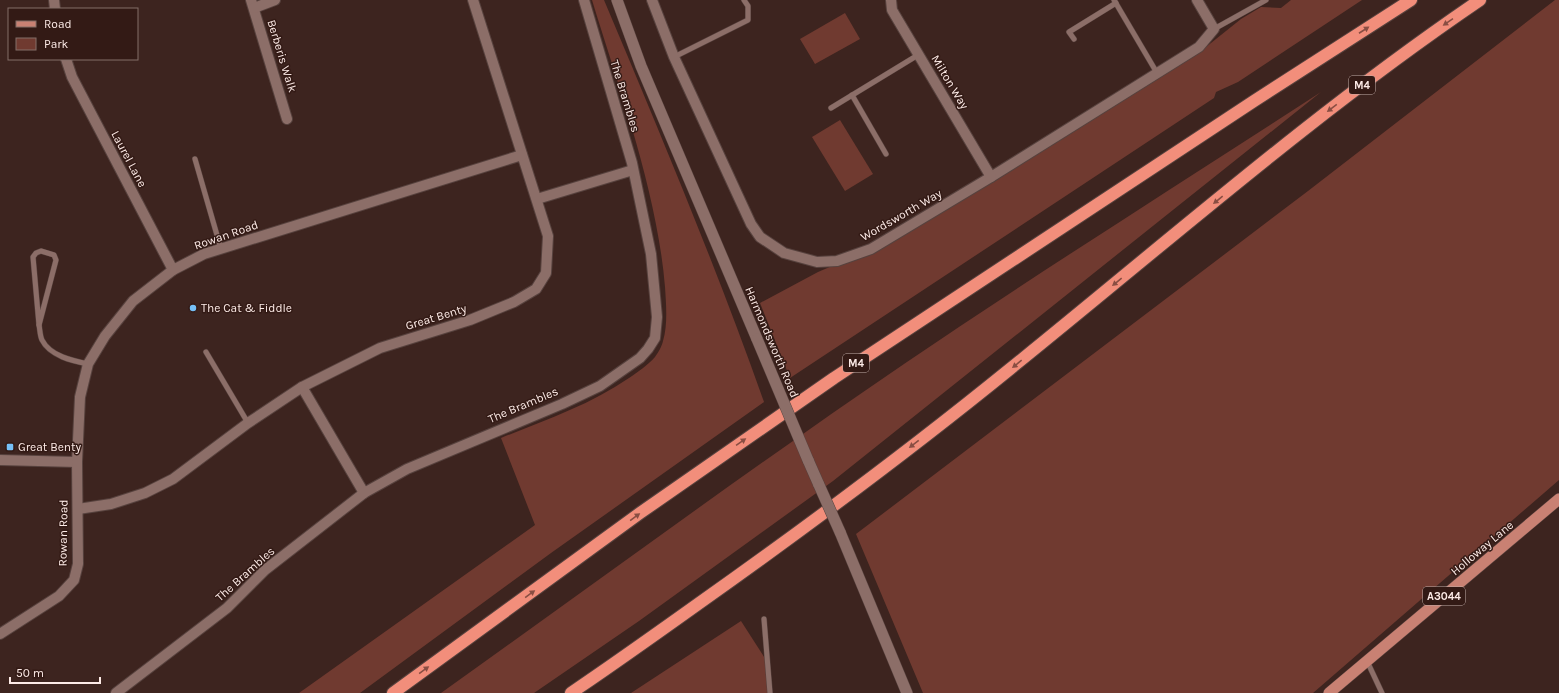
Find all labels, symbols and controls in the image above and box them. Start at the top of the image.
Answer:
legend [8,8,138,60]
text: Road [44,17,72,31]
street label: Berberis Walk [264,18,300,94]
one-way arrow [1443,18,1453,26]
one-way arrow [1359,26,1369,34]
text: Park [44,37,69,51]
street label: Milton Way [928,52,972,112]
street label: The Brambles [607,58,643,134]
road number: M4 [1349,76,1375,94]
one-way arrow [1327,104,1338,112]
street label: Laurel Lane [108,128,150,190]
street label: Wordsworth Way [858,186,944,244]
one-way arrow [1212,195,1223,204]
street label: Rowan Road [192,217,260,253]
one-way arrow [1112,278,1123,286]
street label: Harmondsworth Road [742,284,802,400]
place label: The Cat & Fiddle [201,301,292,315]
street label: Great Benty [404,301,469,333]
marker: The Cat & Fiddle [188,303,198,313]
road number: M4 [843,354,869,372]
one-way arrow [1011,360,1022,369]
street label: The Brambles [486,384,560,426]
one-way arrow [736,438,746,446]
place label: Great Benty [18,440,82,454]
one-way arrow [909,440,920,449]
marker: Great Benty [5,442,15,452]
street label: Rowan Road [55,499,71,567]
one-way arrow [629,513,640,521]
street label: Holloway Lane [1448,518,1516,578]
street label: The Brambles [213,544,277,604]
road number: A3044 [1423,587,1465,605]
one-way arrow [524,589,535,598]
scale bar [10,659,100,685]
text: 50 m [16,666,44,680]
one-way arrow [419,666,430,674]

